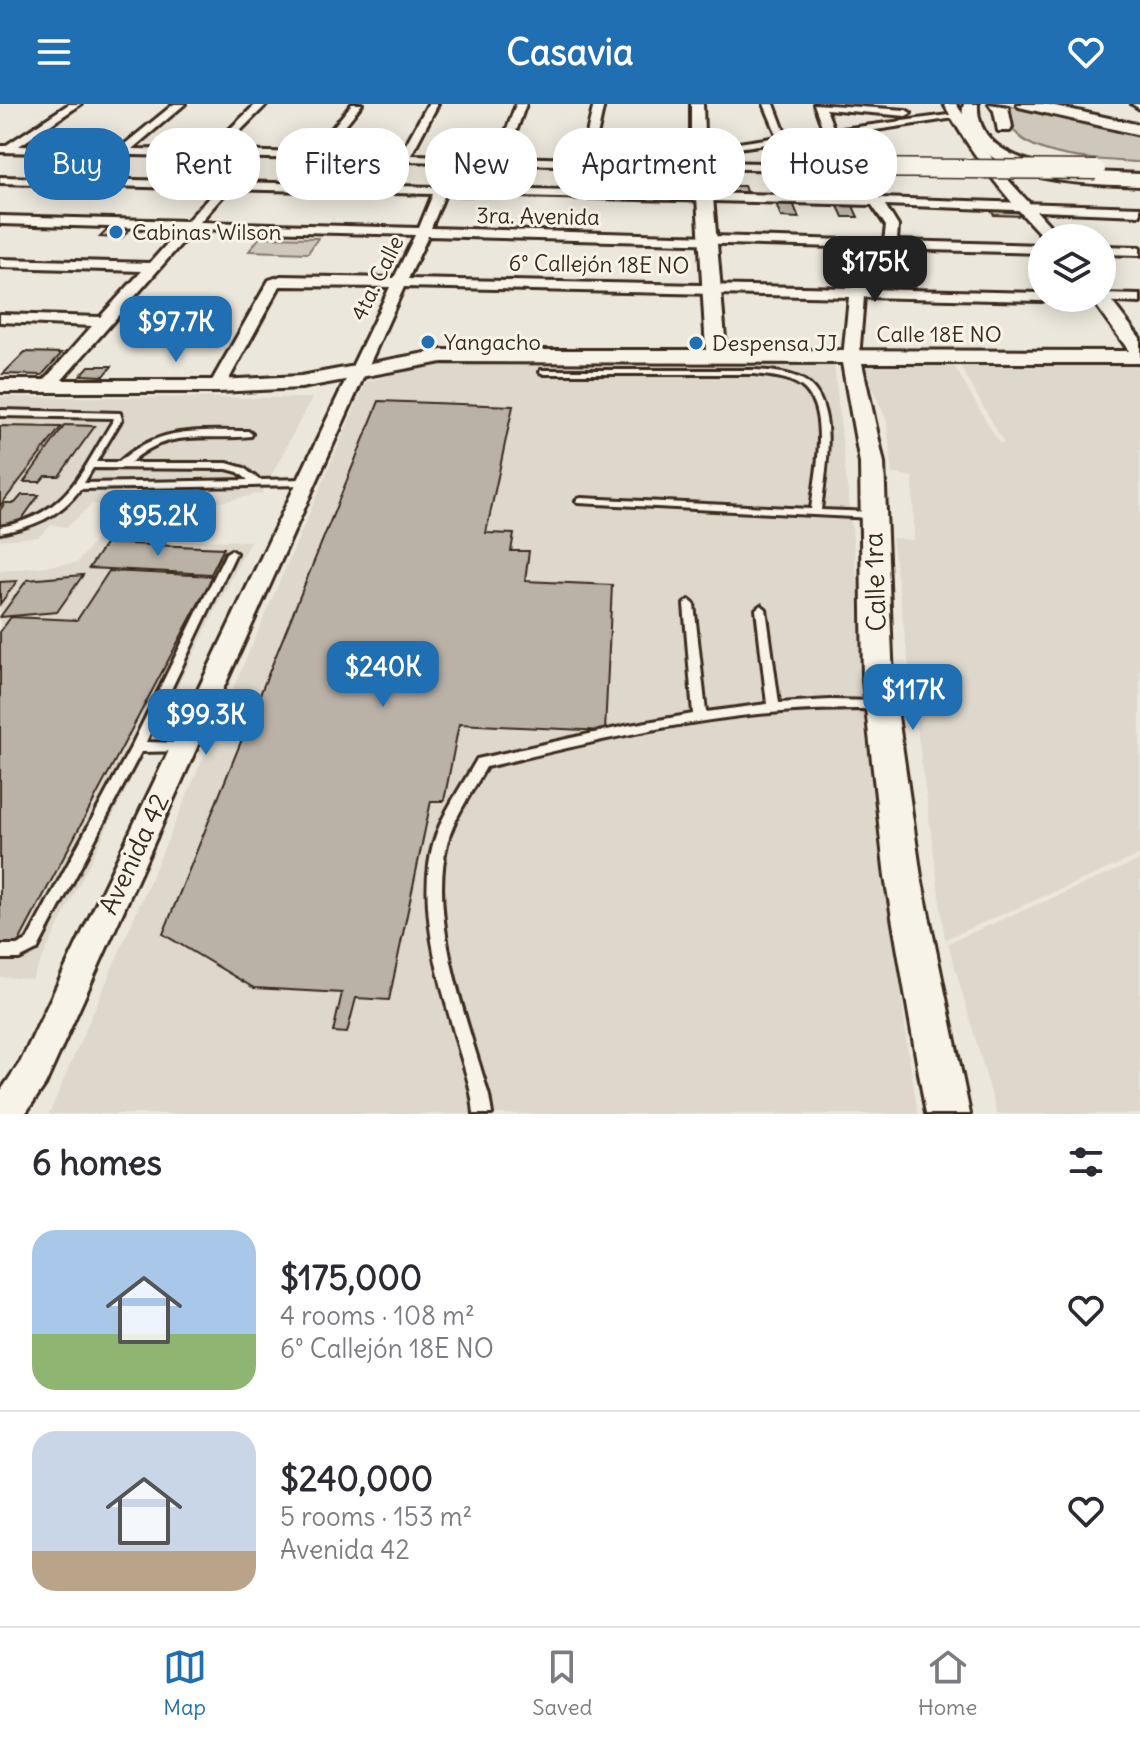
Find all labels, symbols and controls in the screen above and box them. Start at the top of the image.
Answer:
icon: menu [32,30,76,74]
text: Casavia [507,30,633,75]
icon: heart [1064,30,1108,74]
chip: Buy [24,128,130,200]
chip: Rent [146,128,260,200]
chip: Filters [276,128,409,200]
chip: New [425,128,537,200]
chip: Apartment [553,128,745,200]
chip: House [761,128,897,200]
street label: 3ra. Avenida [476,201,600,231]
place label: Cabinas Wilson [132,218,281,246]
marker: Cabinas Wilson [107,223,125,241]
map controls [1028,224,1116,312]
button: layers [1028,224,1116,312]
street label: 4ta. Calle [344,231,410,325]
pin: $175K [819,236,931,304]
text: $175K [841,245,909,278]
street label: 6° Callejón 18E NO [508,248,690,280]
pin: $97.7K [111,296,241,364]
text: $97.7K [138,305,214,338]
street label: Calle 18E NO [876,320,1002,348]
place label: Yangacho [444,328,541,356]
place label: Despensa JJ [712,329,837,357]
marker: Yangacho [419,333,437,351]
marker: Despensa JJ [687,334,705,352]
pin: $95.2K [93,490,223,558]
text: $95.2K [118,499,198,532]
street label: Calle 1ra [856,532,893,632]
pin: $240K [327,641,439,709]
text: $240K [345,650,421,683]
pin: $117K [857,664,969,732]
text: $117K [881,673,945,706]
pin: $99.3K [141,689,271,757]
text: $99.3K [166,698,246,731]
street label: Avenida 42 [91,788,176,920]
icon: filters [1064,1140,1108,1184]
text: 6 homes [32,1141,162,1184]
text: $175,000 [280,1256,422,1299]
icon: home [96,1262,192,1358]
icon: heart [1064,1288,1108,1332]
text: 4 rooms · 108 m² [280,1299,475,1332]
text: 6° Callejón 18E NO [280,1332,494,1365]
text: $240,000 [280,1457,433,1500]
icon: home [96,1463,192,1559]
icon: heart [1064,1489,1108,1533]
text: 5 rooms · 153 m² [280,1500,472,1533]
text: Avenida 42 [280,1533,410,1566]
tab: Map [163,1645,207,1721]
tab: Saved [532,1645,592,1721]
tab: Home [918,1645,977,1721]

